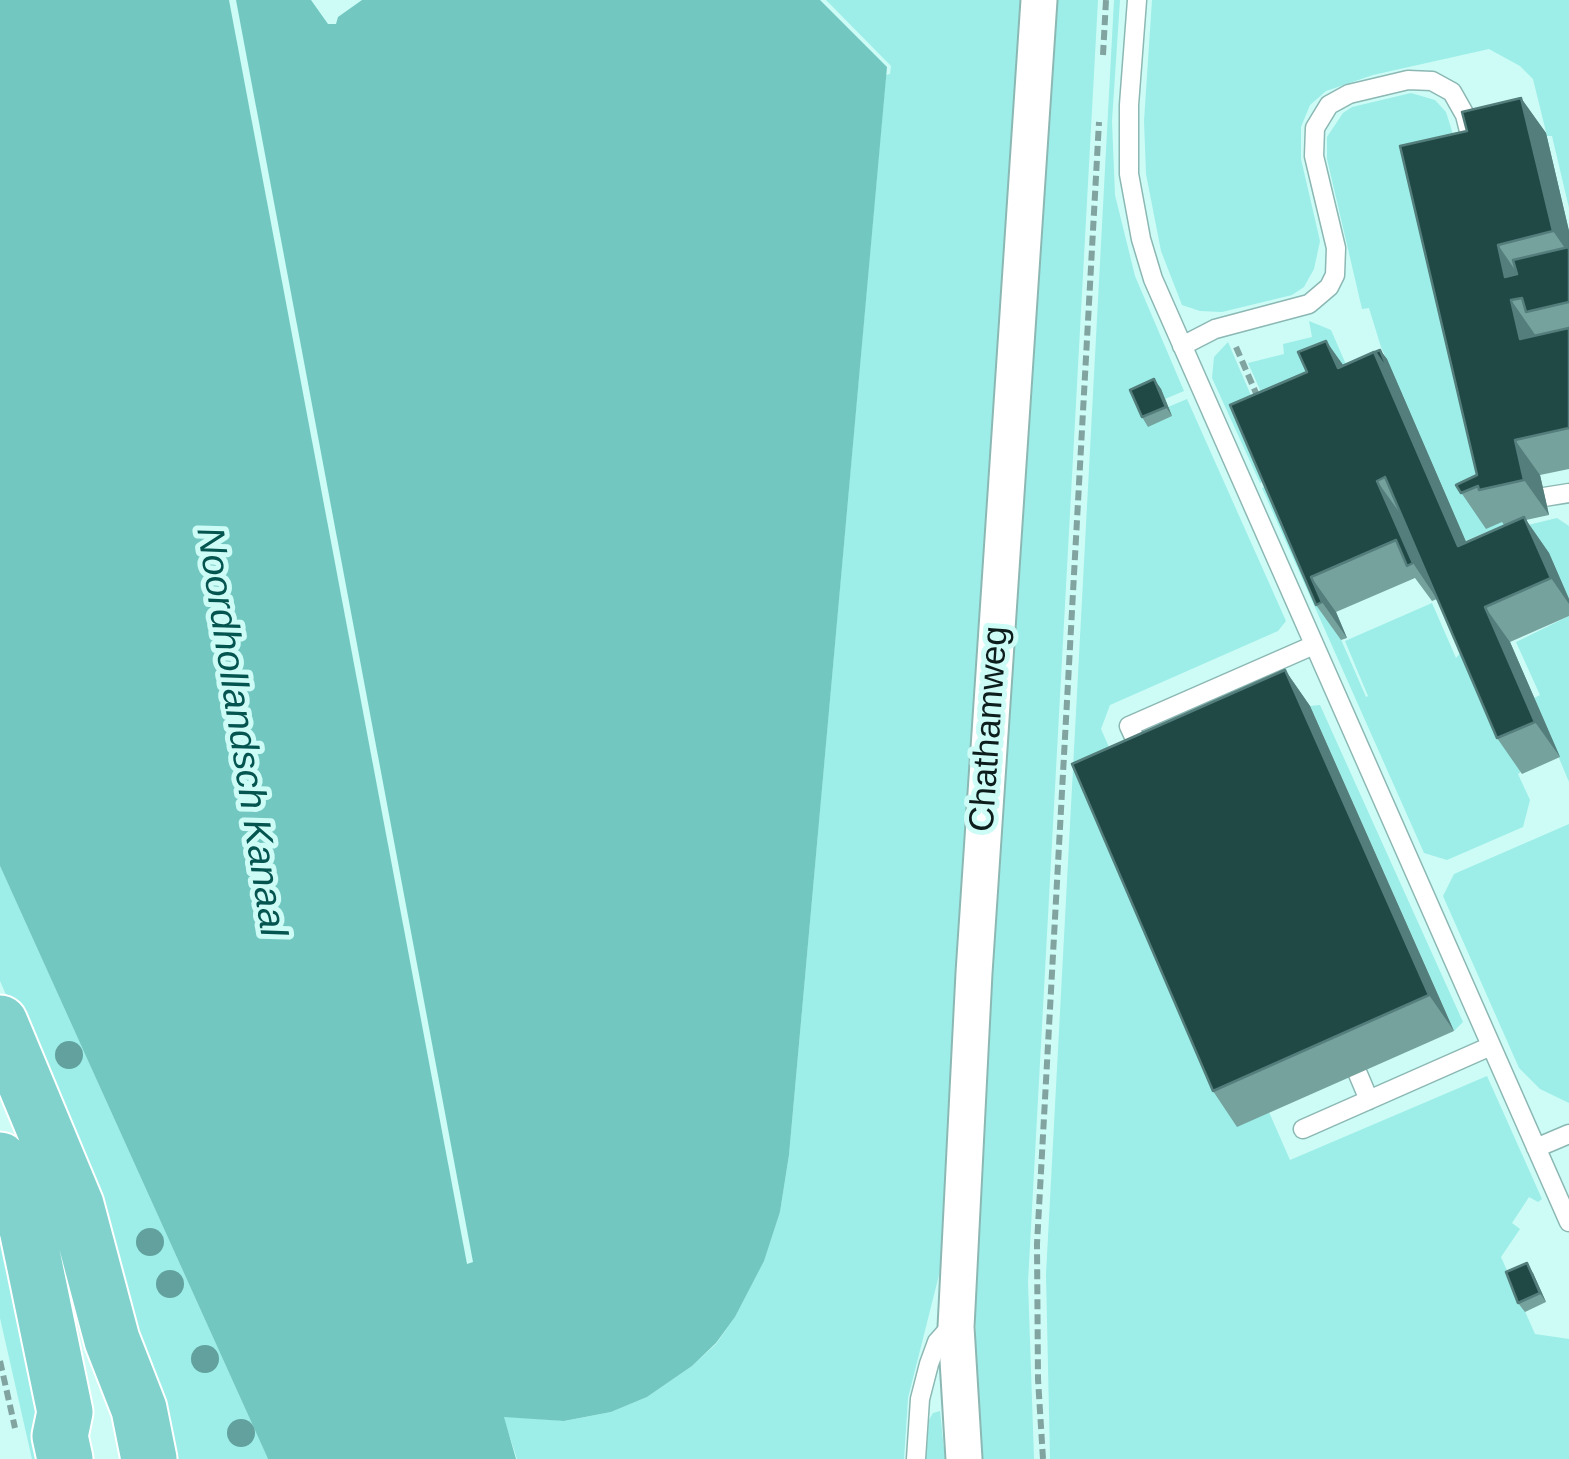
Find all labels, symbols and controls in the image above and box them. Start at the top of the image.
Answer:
water label: Noordhollandsch Kanaal [185,524,295,940]
street label: Chathamweg [962,625,1018,833]

